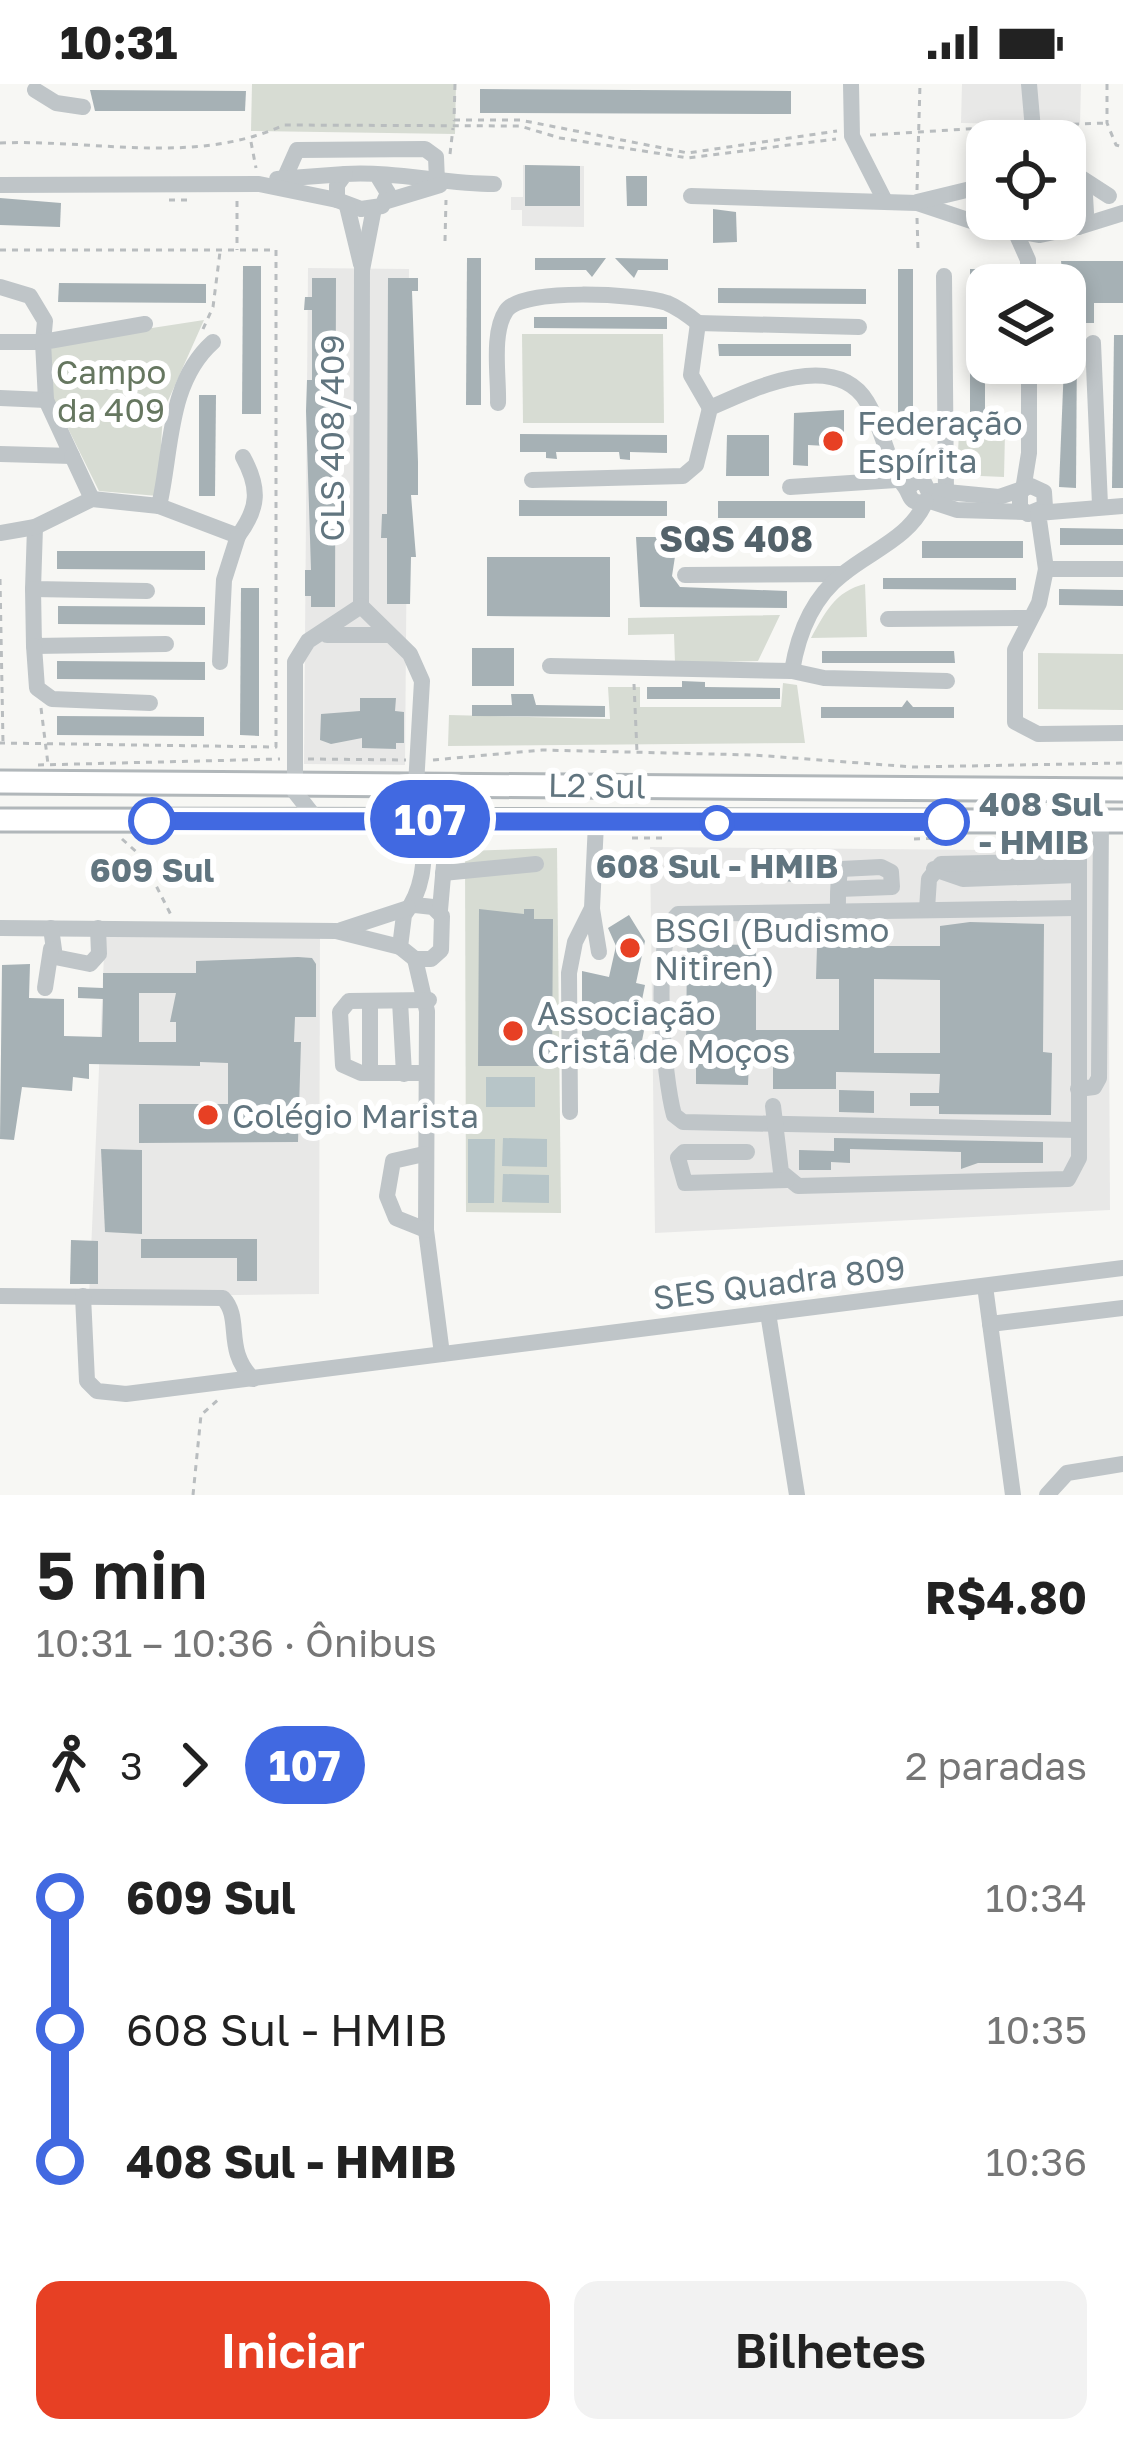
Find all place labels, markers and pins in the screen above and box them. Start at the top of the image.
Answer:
place label: Federação Espírita [857,403,1023,480]
marker: Federação Espírita [820,428,846,454]
place label: 408 Sul - HMIB [979,784,1103,861]
marker: 609 Sul [130,799,174,843]
marker: 408 Sul - HMIB [924,800,968,844]
marker: 608 Sul - HMIB [701,807,733,839]
place label: 608 Sul - HMIB [596,846,838,885]
place label: 609 Sul [90,850,214,889]
place label: BSGI (Budismo Nitiren) [654,910,889,987]
marker: BSGI (Budismo Nitiren) [617,935,643,961]
place label: Associação Cristã de Moços [537,993,790,1070]
marker: Associação Cristã de Moços [500,1018,526,1044]
place label: Colégio Marista [232,1096,479,1135]
marker: Colégio Marista [195,1102,221,1128]

